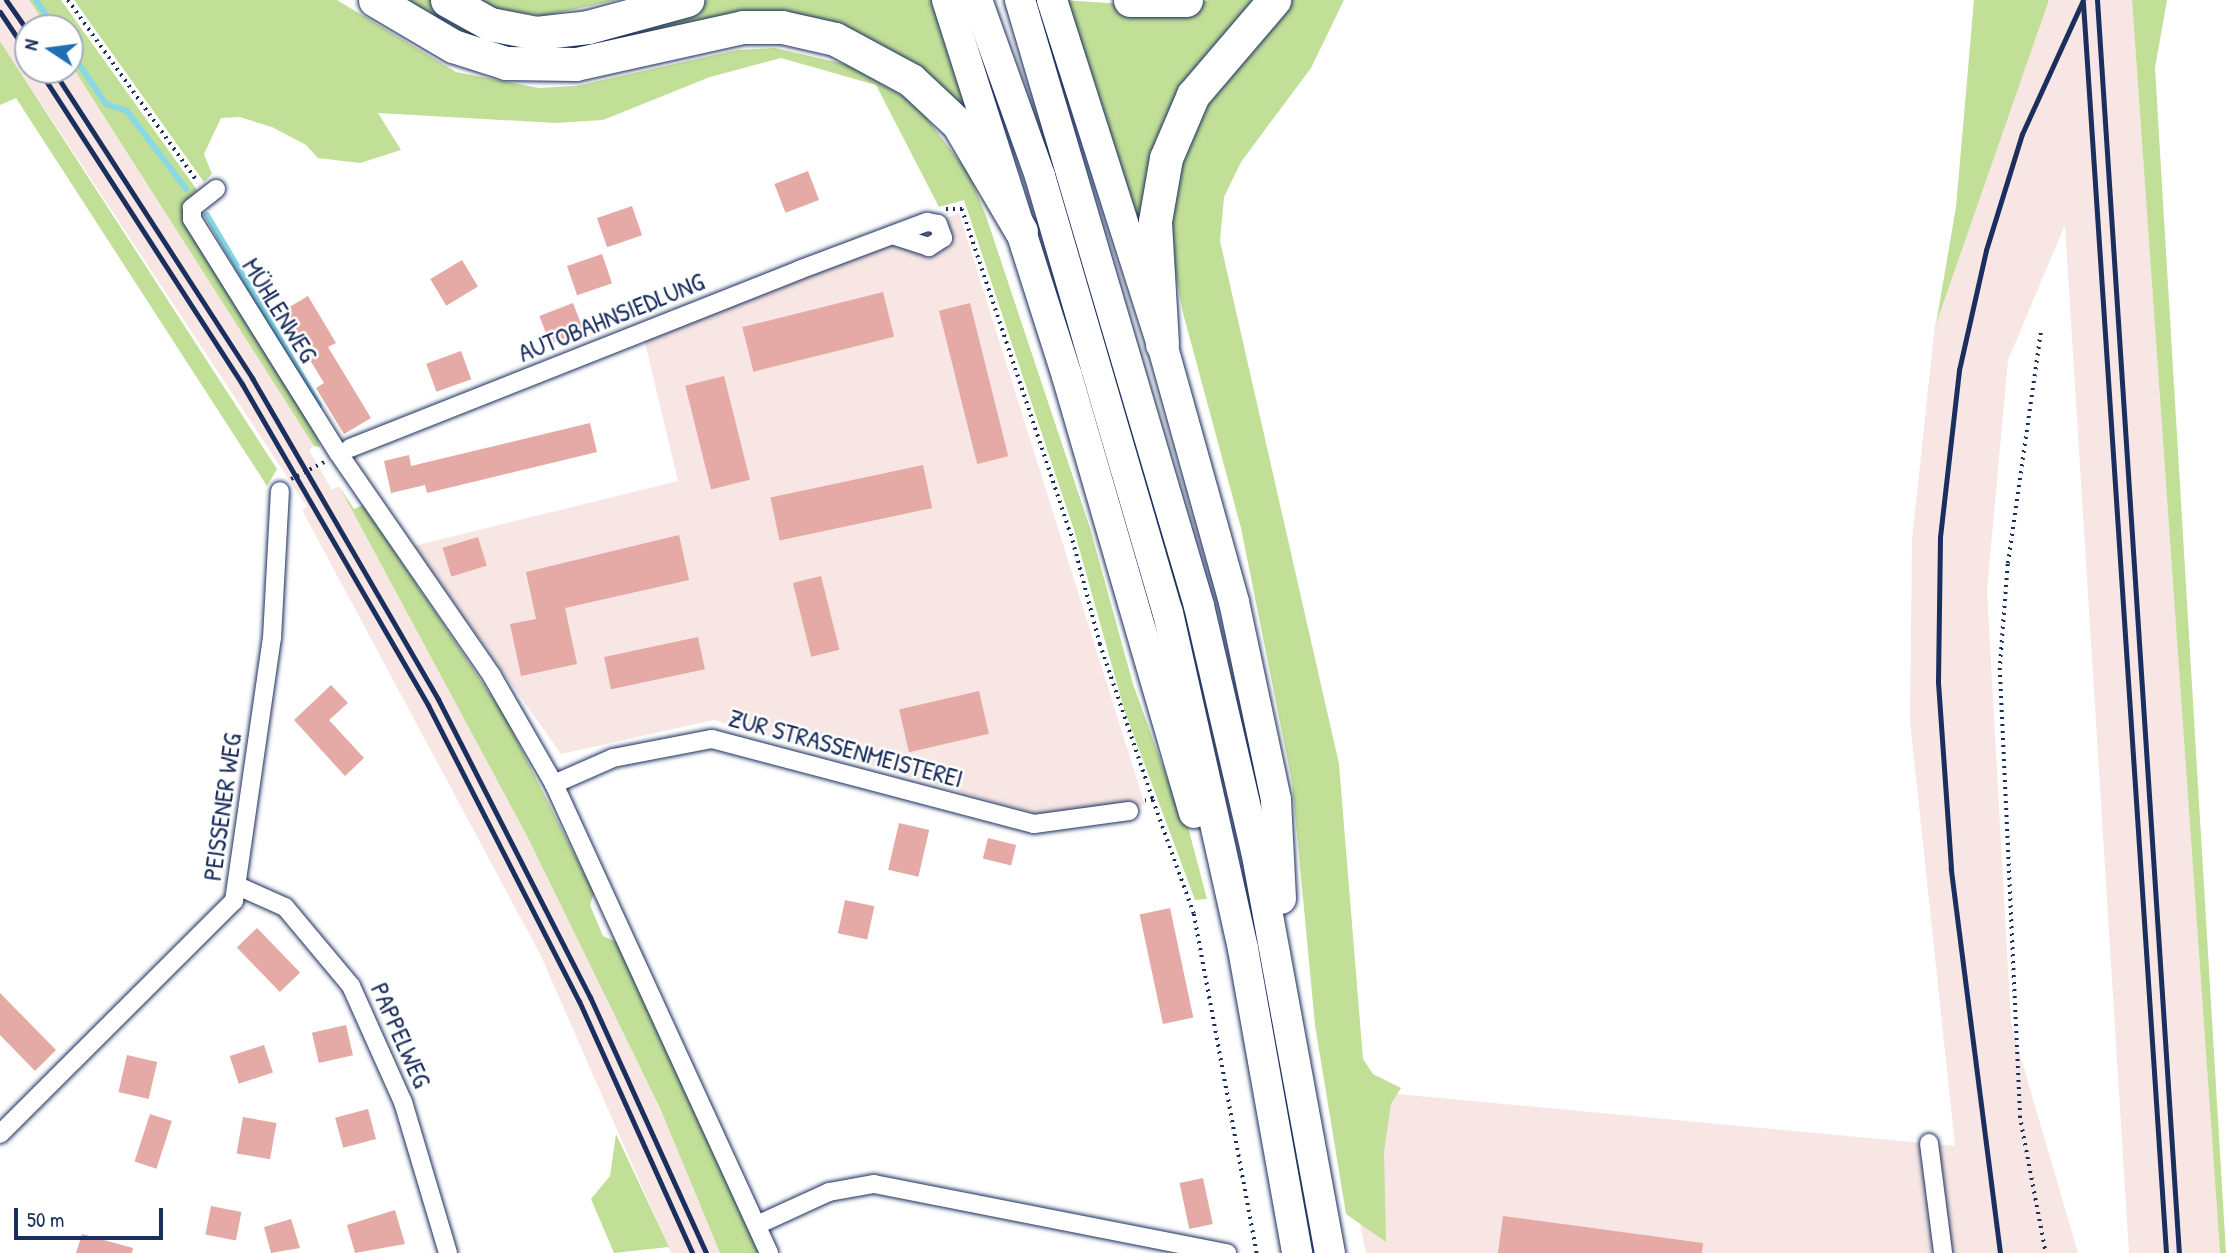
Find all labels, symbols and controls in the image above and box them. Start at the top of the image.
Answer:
north arrow [14,14,84,84]
text: N [17,37,44,53]
street label: MÜHLENWEG [236,252,324,368]
street label: AUTOBAHNSIEDLUNG [514,266,708,368]
street label: ZUR STRASSENMEISTEREI [726,702,966,794]
street label: PEISSENER WEG [196,731,248,883]
street label: PAPPELWEG [364,978,438,1092]
scale bar [18,1194,166,1238]
text: 50 m [27,1205,64,1234]

